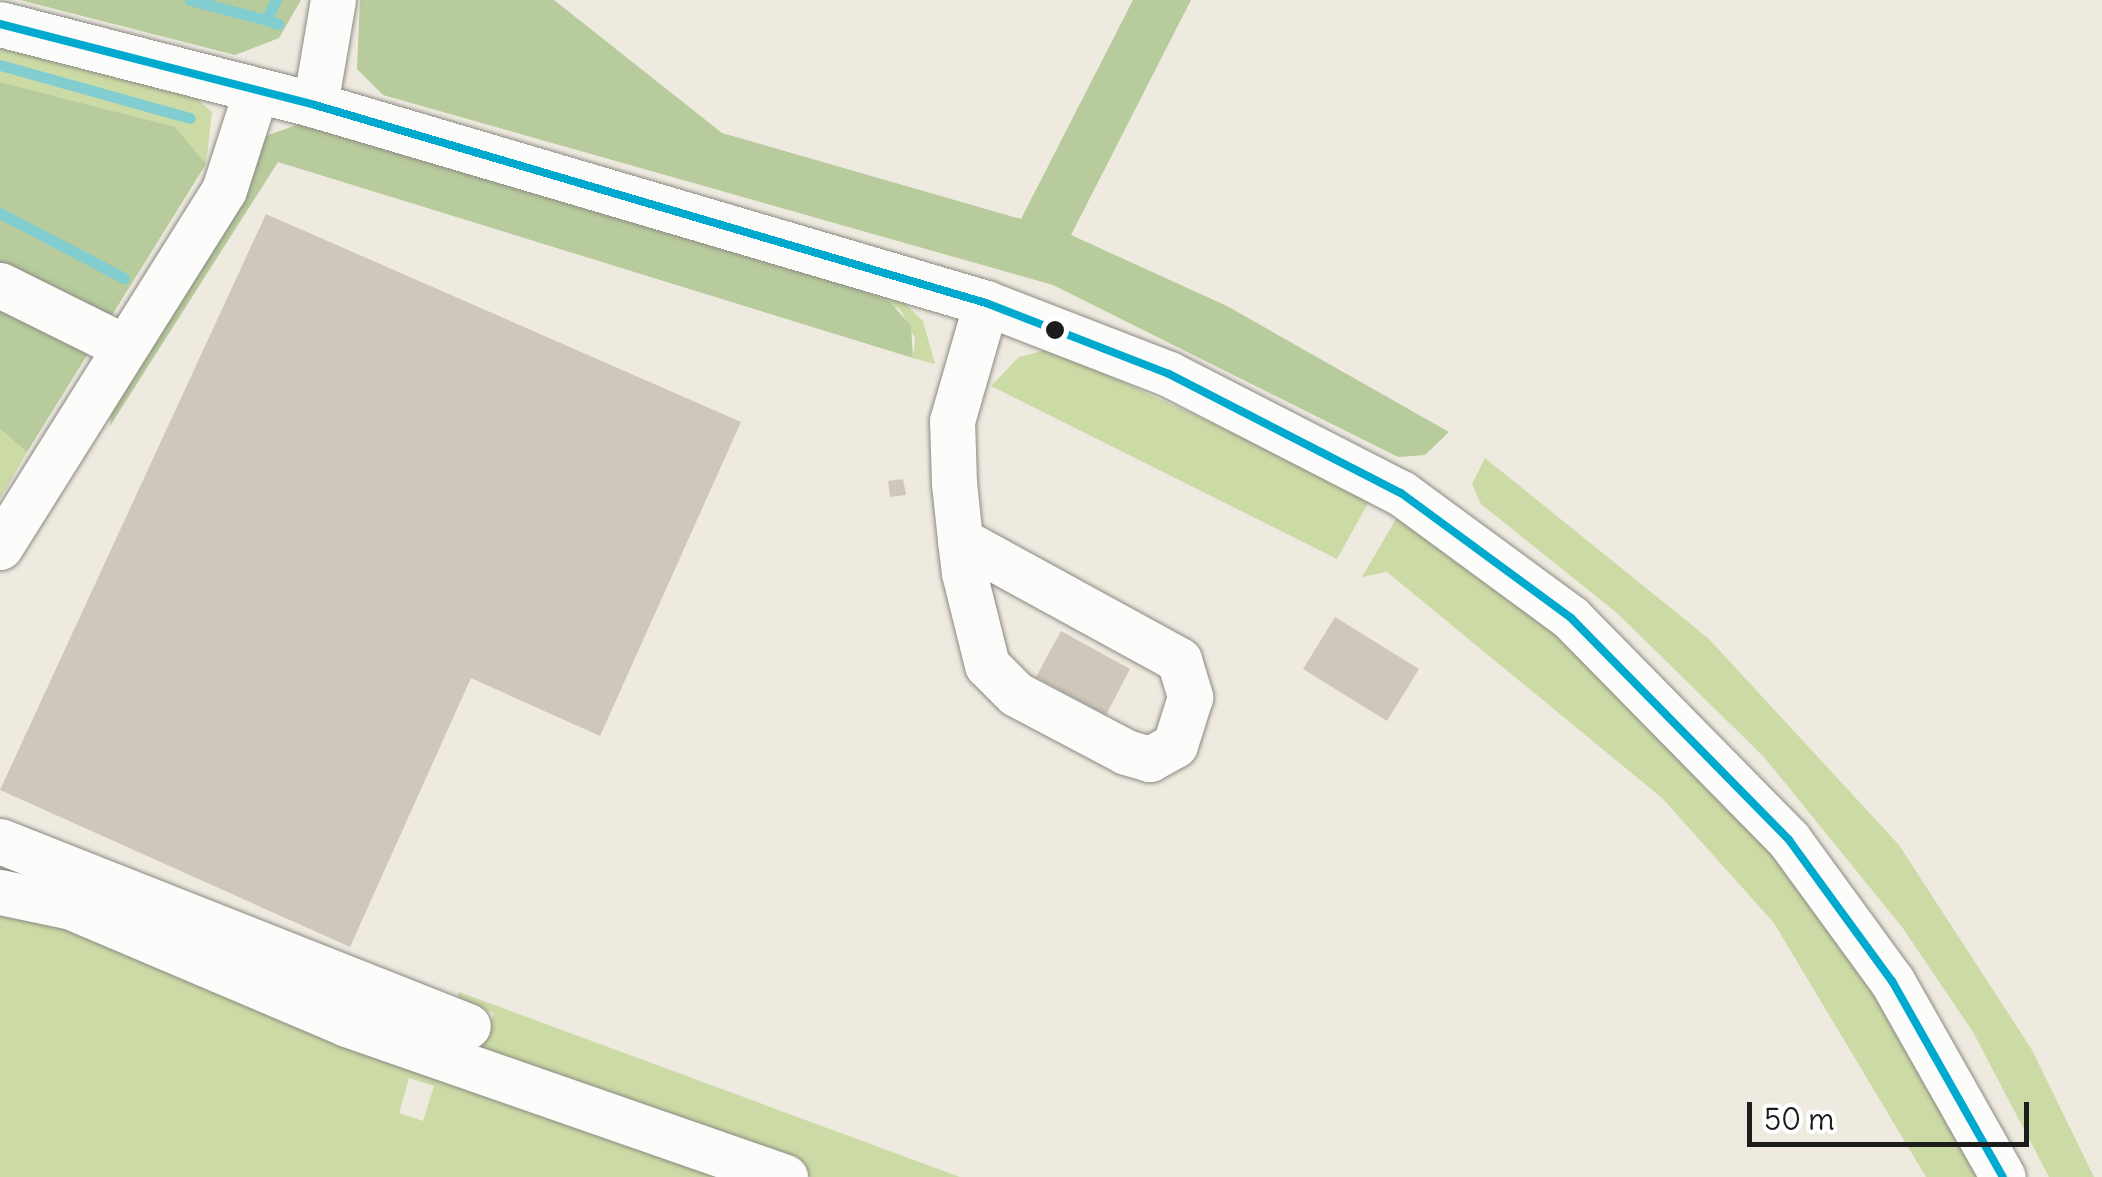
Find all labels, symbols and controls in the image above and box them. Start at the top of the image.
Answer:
unlabelled marker [1045,320,1065,340]
scale bar [1752,1082,2034,1144]
text: 50 m [1764,1100,1834,1138]

